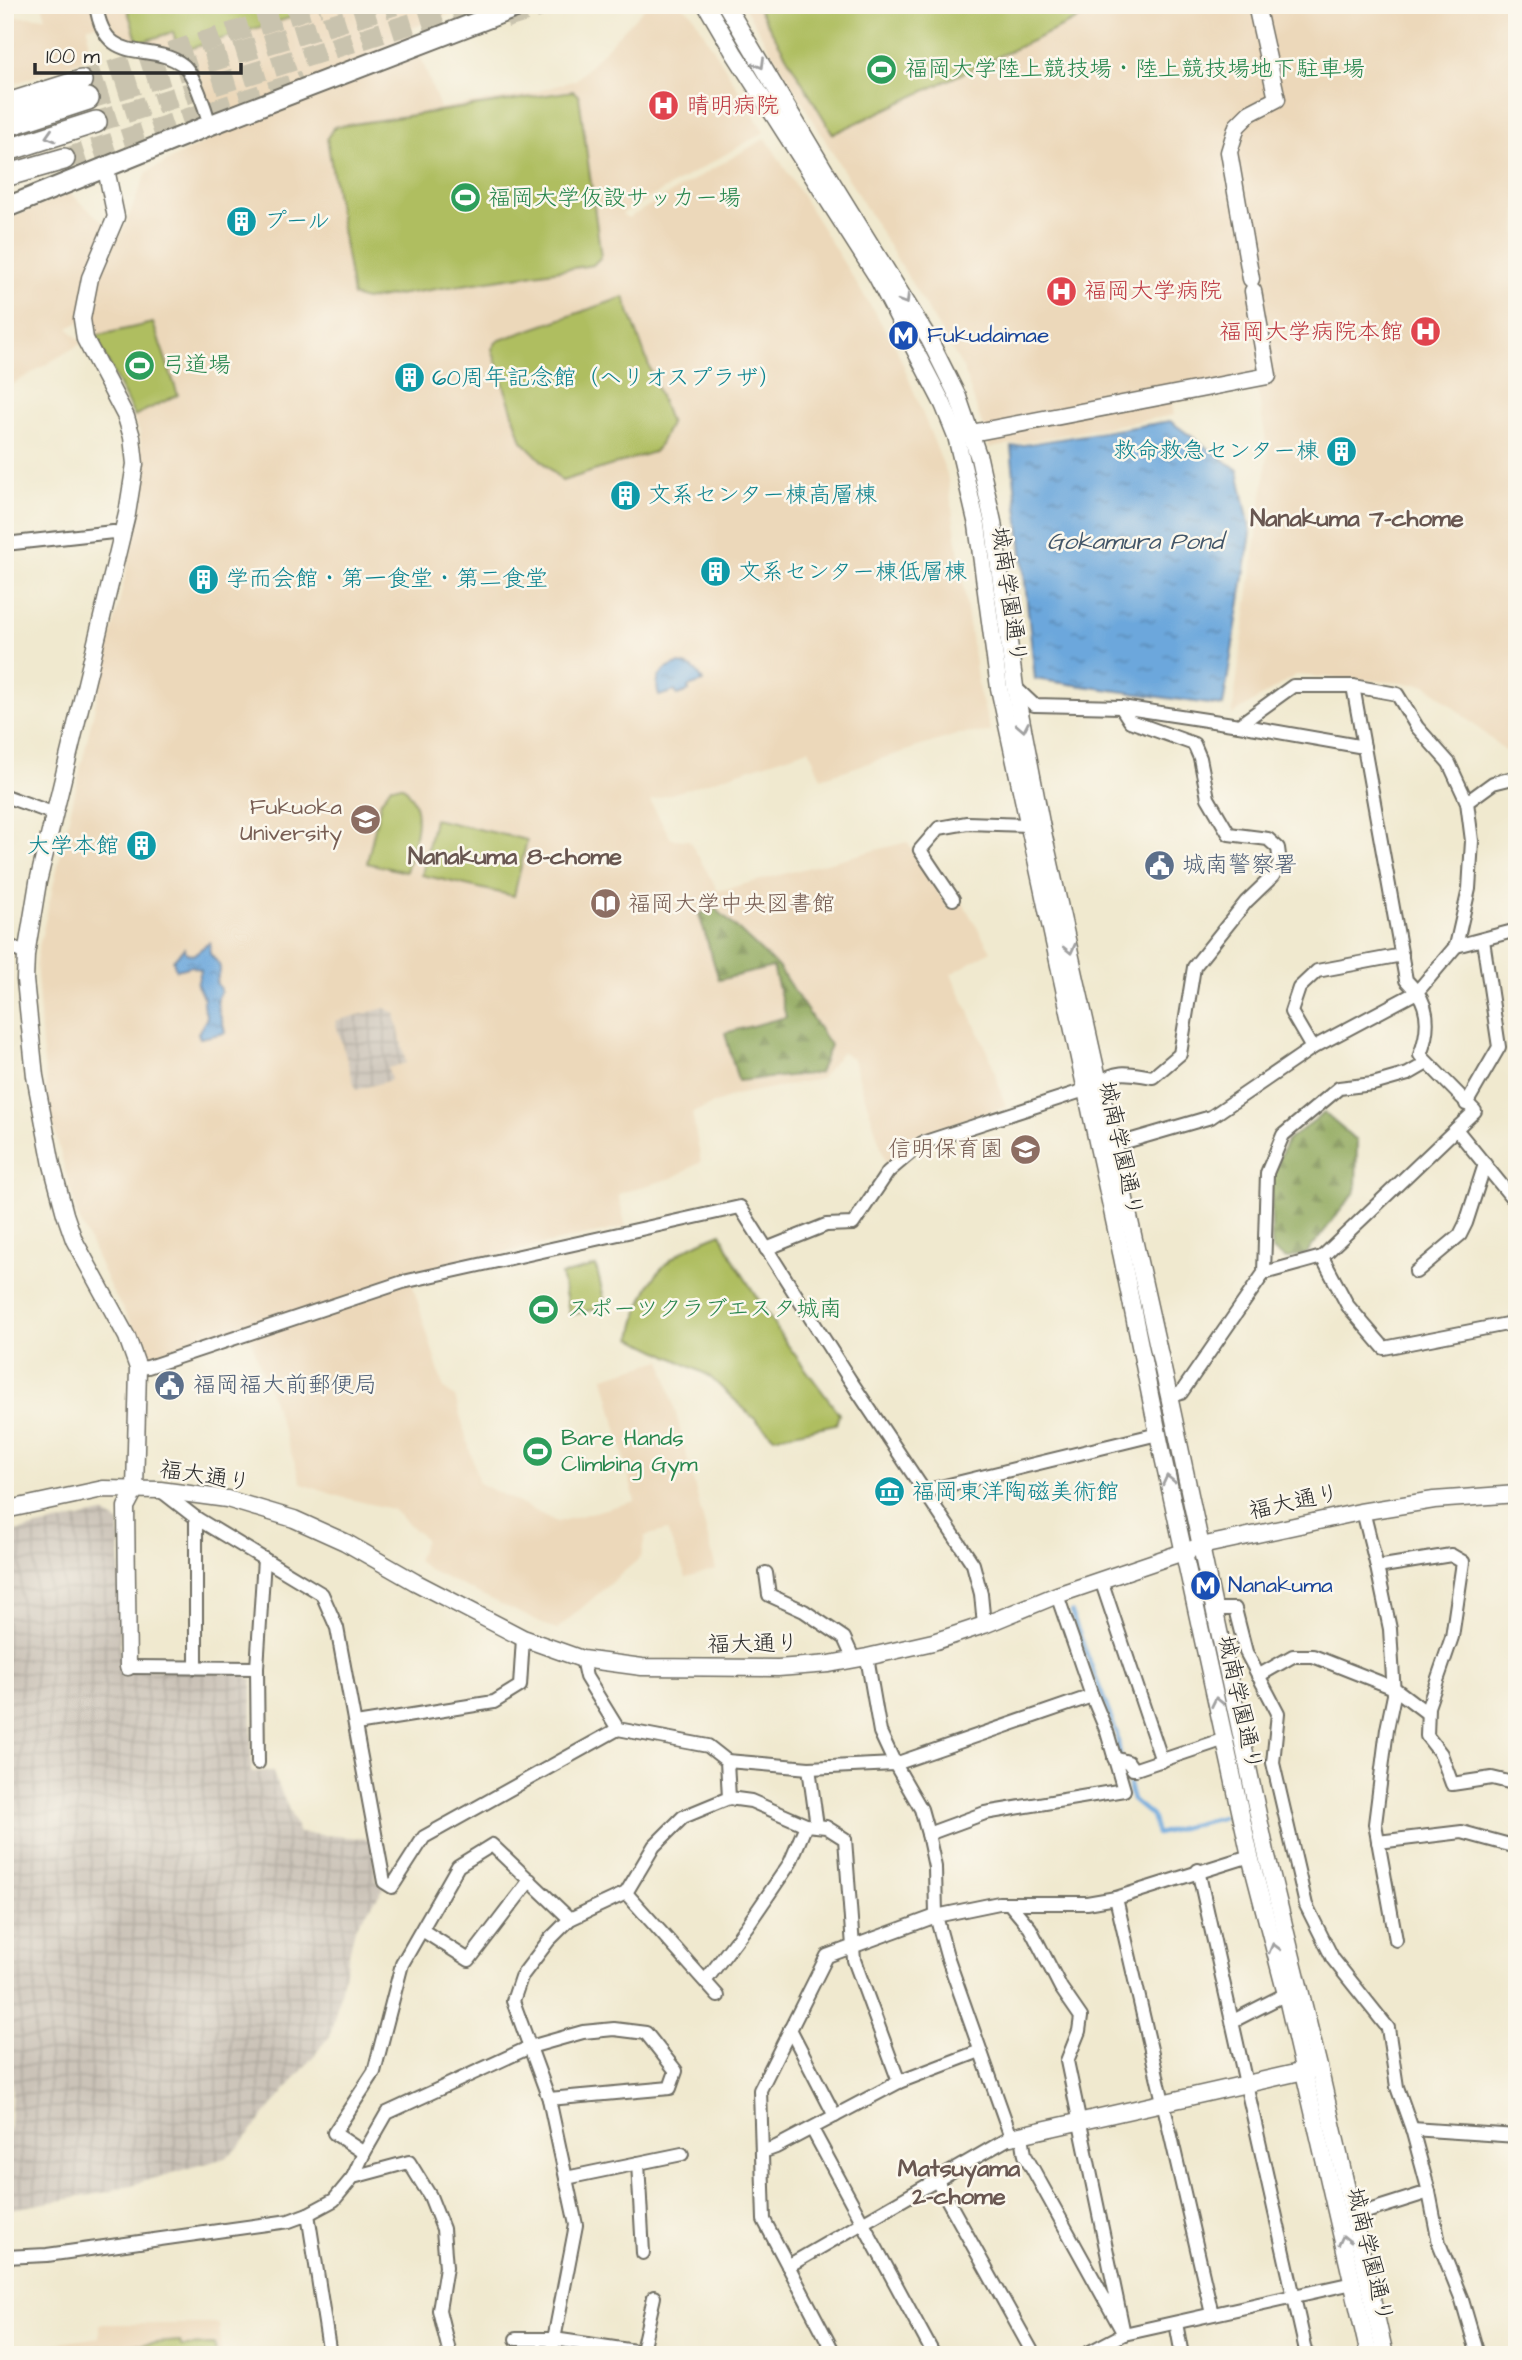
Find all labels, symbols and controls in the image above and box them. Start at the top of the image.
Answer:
scale bar [35,32,242,76]
text: 100 m [46,42,101,71]
sports icon: 福岡大学陸上競技場・陸上競技場地下駐車場 [865,52,899,86]
place label: 福岡大学陸上競技場・陸上競技場地下駐車場 [905,53,1365,85]
one-way arrow [752,57,765,70]
hospital icon: 晴明病院 [647,89,681,123]
place label: 晴明病院 [687,90,779,122]
one-way arrow [45,128,57,143]
sports icon: 福岡大学仮設サッカー場 [448,181,482,215]
place label: 福岡大学仮設サッカー場 [488,182,741,214]
building icon: プール [224,204,258,238]
place label: プール [264,205,330,237]
hospital icon: 福岡大学病院 [1044,274,1078,308]
place label: 福岡大学病院 [1084,275,1222,307]
one-way arrow [897,292,910,305]
hospital icon: 福岡大学病院本館 [1409,315,1443,349]
place label: 福岡大学病院本館 [1219,316,1403,348]
metro station icon: Fukudaimae [887,318,921,352]
place label: Fukudaimae [927,319,1049,351]
sports icon: 弓道場 [122,348,156,382]
place label: 弓道場 [162,349,231,381]
building icon: 60周年記念館（ヘリオスプラザ） [392,361,426,395]
place label: 60周年記念館（ヘリオスプラザ） [432,362,782,394]
building icon: 救命救急センター棟 [1325,434,1359,468]
place label: 救命救急センター棟 [1113,435,1319,467]
building icon: 文系センター棟高層棟 [608,478,642,512]
place label: 文系センター棟高層棟 [648,479,877,511]
district label: Nanakuma 7-chome [1250,502,1464,536]
street label: 城南学園通り [984,524,1034,666]
water label: Gokamura Pond [1047,525,1228,559]
building icon: 文系センター棟低層棟 [698,555,732,589]
place label: 文系センター棟低層棟 [738,556,967,588]
building icon: 学而会館・第一食堂・第二食堂 [186,562,220,596]
place label: 学而会館・第一食堂・第二食堂 [226,563,548,595]
one-way arrow [1014,721,1029,733]
place label: Fukuoka University [240,791,342,850]
school or university icon: Fukuoka University [348,803,382,837]
building icon: 大学本館 [125,829,159,863]
place label: 大学本館 [27,830,119,862]
district label: Nanakuma 8-chome [408,840,622,874]
public building icon: 城南警察署 [1142,848,1176,882]
place label: 城南警察署 [1182,849,1297,881]
library icon: 福岡大学中央図書館 [588,887,622,921]
place label: 福岡大学中央図書館 [628,888,835,920]
one-way arrow [1061,943,1076,955]
street label: 城南学園通り [1091,1078,1151,1220]
school or university icon: 信明保育園 [1009,1132,1043,1166]
place label: 信明保育園 [888,1133,1003,1165]
sports icon: スポーツクラブエスタ城南 [527,1292,561,1326]
place label: スポーツクラブエスタ城南 [567,1293,842,1325]
public building icon: 福岡福大前郵便局 [153,1368,187,1402]
place label: 福岡福大前郵便局 [193,1369,377,1401]
place label: Bare Hands Climbing Gym [561,1422,698,1481]
sports icon: Bare Hands Climbing Gym [521,1434,555,1468]
street label: 福大通り [157,1453,253,1499]
one-way arrow [1162,1474,1176,1486]
museum icon: 福岡東洋陶磁美術館 [872,1475,906,1509]
place label: 福岡東洋陶磁美術館 [912,1476,1119,1508]
street label: 福大通り [1246,1477,1342,1527]
metro station icon: Nanakuma [1188,1568,1222,1602]
place label: Nanakuma [1228,1569,1333,1601]
street label: 福大通り [707,1627,799,1661]
street label: 城南学園通り [1210,1632,1270,1774]
one-way arrow [1210,1696,1225,1708]
one-way arrow [1268,1942,1282,1954]
district label: Matsuyama 2-chome [898,2152,1021,2214]
street label: 城南学園通り [1339,2184,1401,2326]
one-way arrow [1337,2234,1352,2246]

